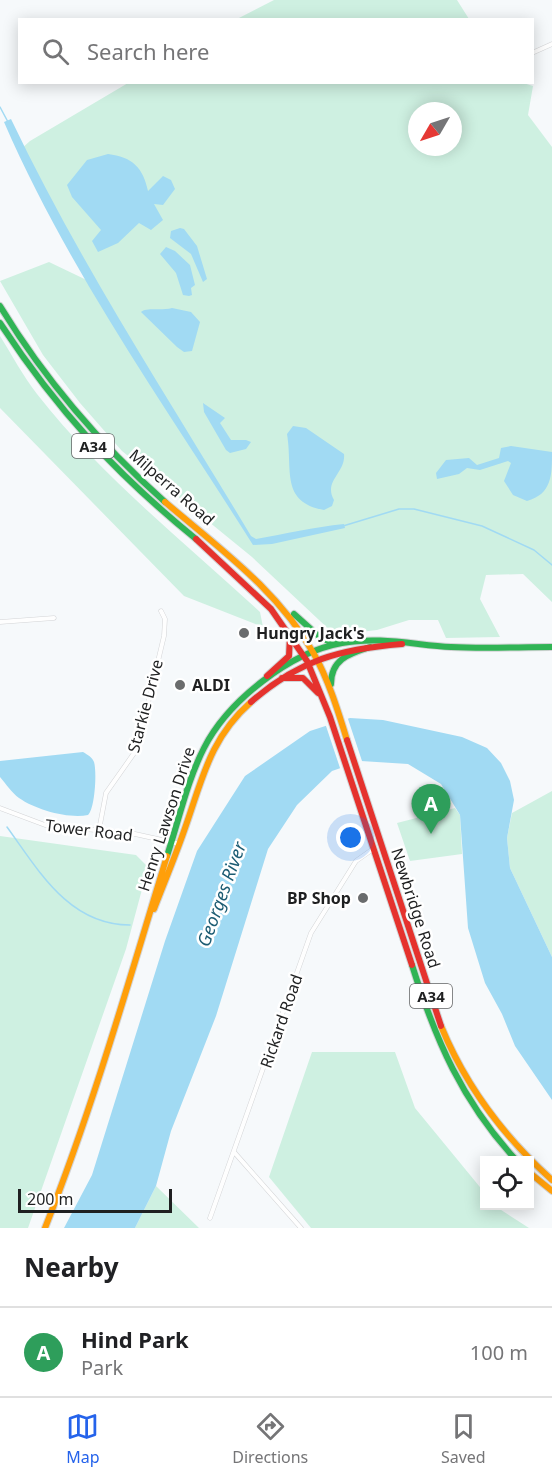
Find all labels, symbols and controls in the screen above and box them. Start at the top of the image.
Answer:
search box [18,18,534,84]
icon: search [39,35,72,68]
text: Search here [87,36,209,66]
north arrow [408,102,462,156]
road number: A34 [72,434,114,458]
street label: Milperra Road [125,444,219,530]
place label: Hungry Jack's [256,622,364,644]
marker: Hungry Jack's [237,626,251,640]
street label: Starkie Drive [122,657,168,755]
place label: ALDI [192,674,230,696]
marker: ALDI [173,678,187,692]
street label: Henry Lawson Drive [132,744,200,894]
pin: A [412,784,450,834]
street label: Tower Road [44,814,134,846]
your location [336,823,365,852]
water label: Georges River [191,838,251,950]
street label: Newbridge Road [386,845,446,971]
place label: BP Shop [287,887,351,909]
marker: BP Shop [356,891,370,905]
street label: Rickard Road [255,971,307,1071]
road number: A34 [410,984,452,1008]
map controls [480,1156,534,1210]
button: locate [480,1156,534,1210]
scale bar [18,1186,172,1214]
text: 200 m [27,1188,74,1210]
text: Nearby [24,1249,119,1285]
text: Hind Park [81,1324,189,1354]
text: A [37,1339,50,1366]
text: 100 m [470,1339,528,1366]
text: Park [81,1354,123,1381]
tab: Map [66,1410,100,1468]
tab: Directions [232,1410,308,1468]
tab: Saved [441,1410,486,1468]

